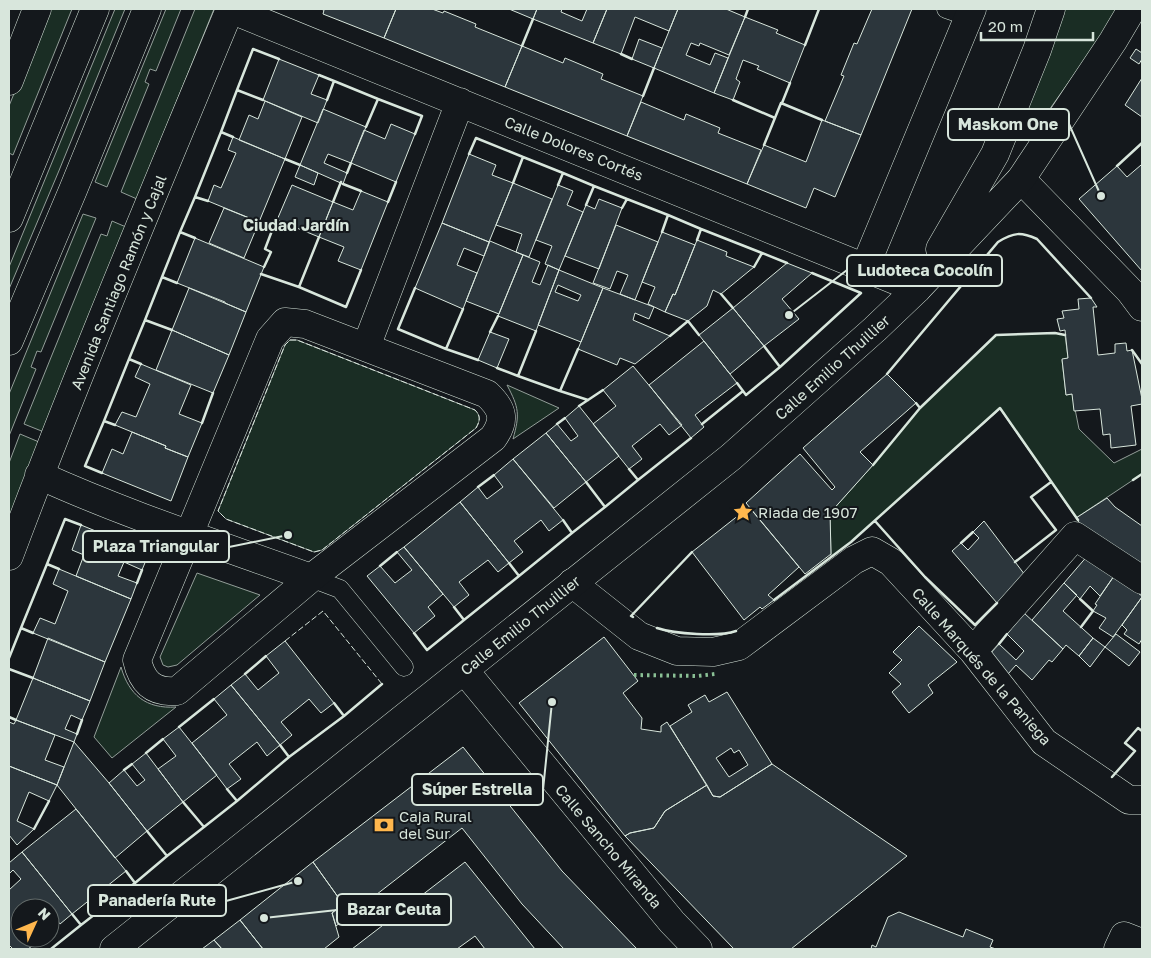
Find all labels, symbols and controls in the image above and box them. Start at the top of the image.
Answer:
scale bar [981,10,1094,42]
text: 20 m [988,17,1023,35]
callout: Maskom One [948,109,1069,140]
street label: Calle Dolores Cortés [502,112,646,184]
text: Maskom One [958,114,1058,134]
street label: Avenida Santiago Ramón y Cajal [67,172,170,392]
district label: Ciudad Jardín [243,215,349,235]
callout: Ludoteca Cocolín [847,255,1002,286]
text: Ludoteca Cocolín [857,260,993,280]
street label: Calle Emilio Thuillier [771,311,893,423]
place icon: Riada de 1907 [732,501,754,523]
place label: Riada de 1907 [758,503,857,521]
callout: Plaza Triangular [83,531,229,562]
text: Plaza Triangular [93,536,219,556]
street label: Calle Emilio Thuillier [457,571,583,679]
street label: Calle Marqués de la Paniega [909,584,1055,748]
callout: Súper Estrella [412,774,543,805]
text: Súper Estrella [422,779,532,799]
street label: Calle Sancho Miranda [552,780,666,912]
place label: Caja Rural del Sur [399,807,472,842]
bank icon: Caja Rural del Sur [373,814,395,836]
callout: Panadería Rute [88,885,226,916]
text: Panadería Rute [98,890,216,910]
callout: Bazar Ceuta [337,894,451,925]
north arrow [10,898,60,948]
text: Bazar Ceuta [347,899,441,919]
text: N [35,904,55,923]

